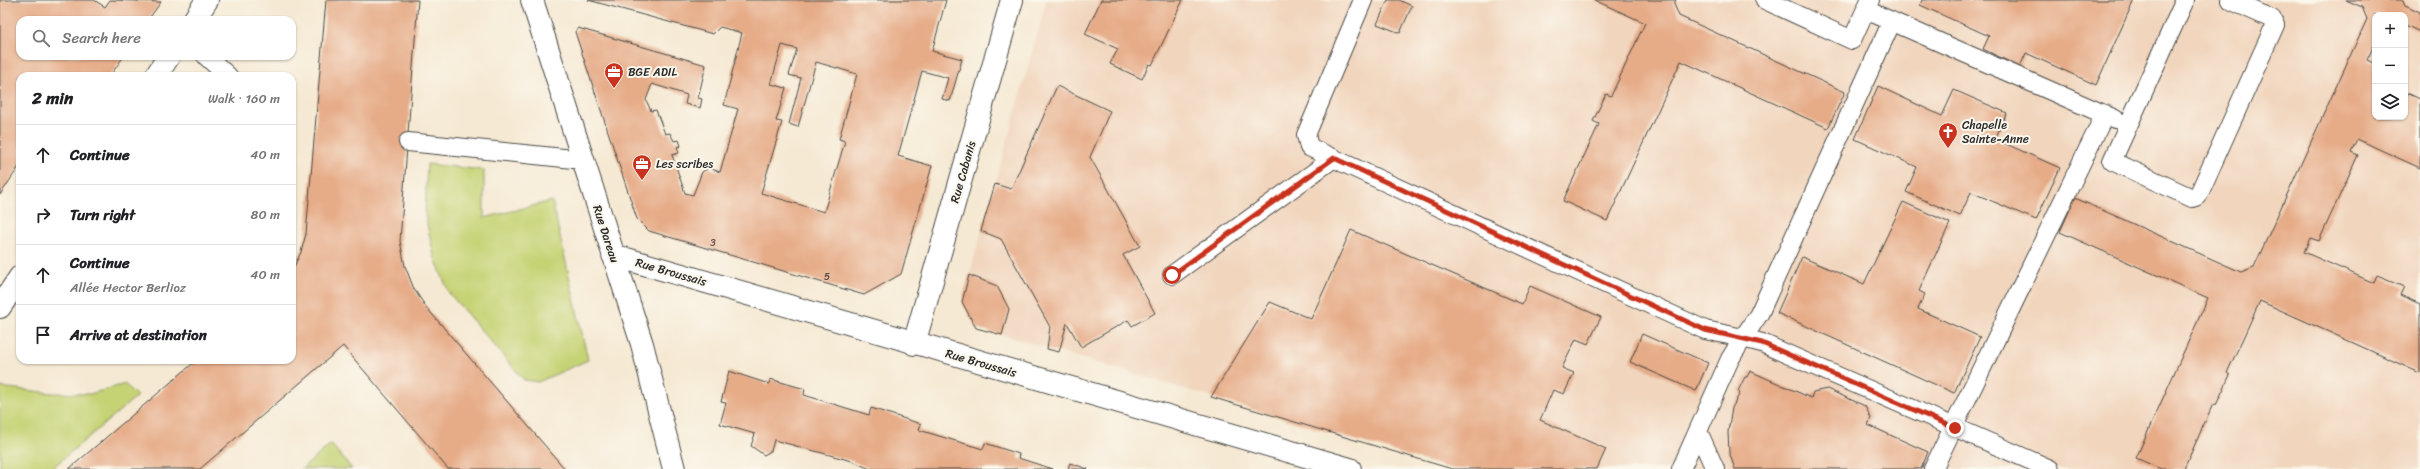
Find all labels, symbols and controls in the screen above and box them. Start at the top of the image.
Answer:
map controls [2372,12,2408,120]
button: + [2372,12,2408,48]
search box [16,16,296,60]
text: Search here [62,25,141,51]
icon: search [30,27,52,49]
button: − [2372,48,2408,84]
office icon: BGE ADIL [603,61,625,89]
place label: BGE ADIL [628,61,678,83]
text: 2 min [32,83,73,113]
button: layers [2372,84,2408,120]
text: Walk · 160 m [208,87,280,110]
place label: Chapelle Sainte-Anne [1962,114,2029,150]
church icon: Chapelle Sainte-Anne [1937,121,1959,149]
street label: Rue Cabanis [944,138,982,206]
text: Continue [70,142,130,168]
text: 40 m [250,143,280,166]
icon: ahead [32,144,54,166]
office icon: Les scribes [631,153,653,181]
place label: Les scribes [656,153,713,175]
text: Turn right [70,202,135,228]
street label: Rue Dareau [586,202,626,266]
text: 80 m [251,203,280,226]
icon: right [32,204,54,226]
house number: 3 [710,234,716,252]
text: Continue [70,250,130,276]
street label: Rue Broussais [633,251,710,293]
text: 40 m [250,263,280,286]
icon: ahead [32,264,54,286]
route start [1163,266,1181,284]
house number: 5 [824,268,830,286]
text: Allée Hector Berlioz [70,276,186,299]
text: Arrive at destination [70,322,207,348]
icon: arrive [32,324,54,346]
street label: Rue Broussais [943,342,1020,384]
route end [1946,419,1964,437]

